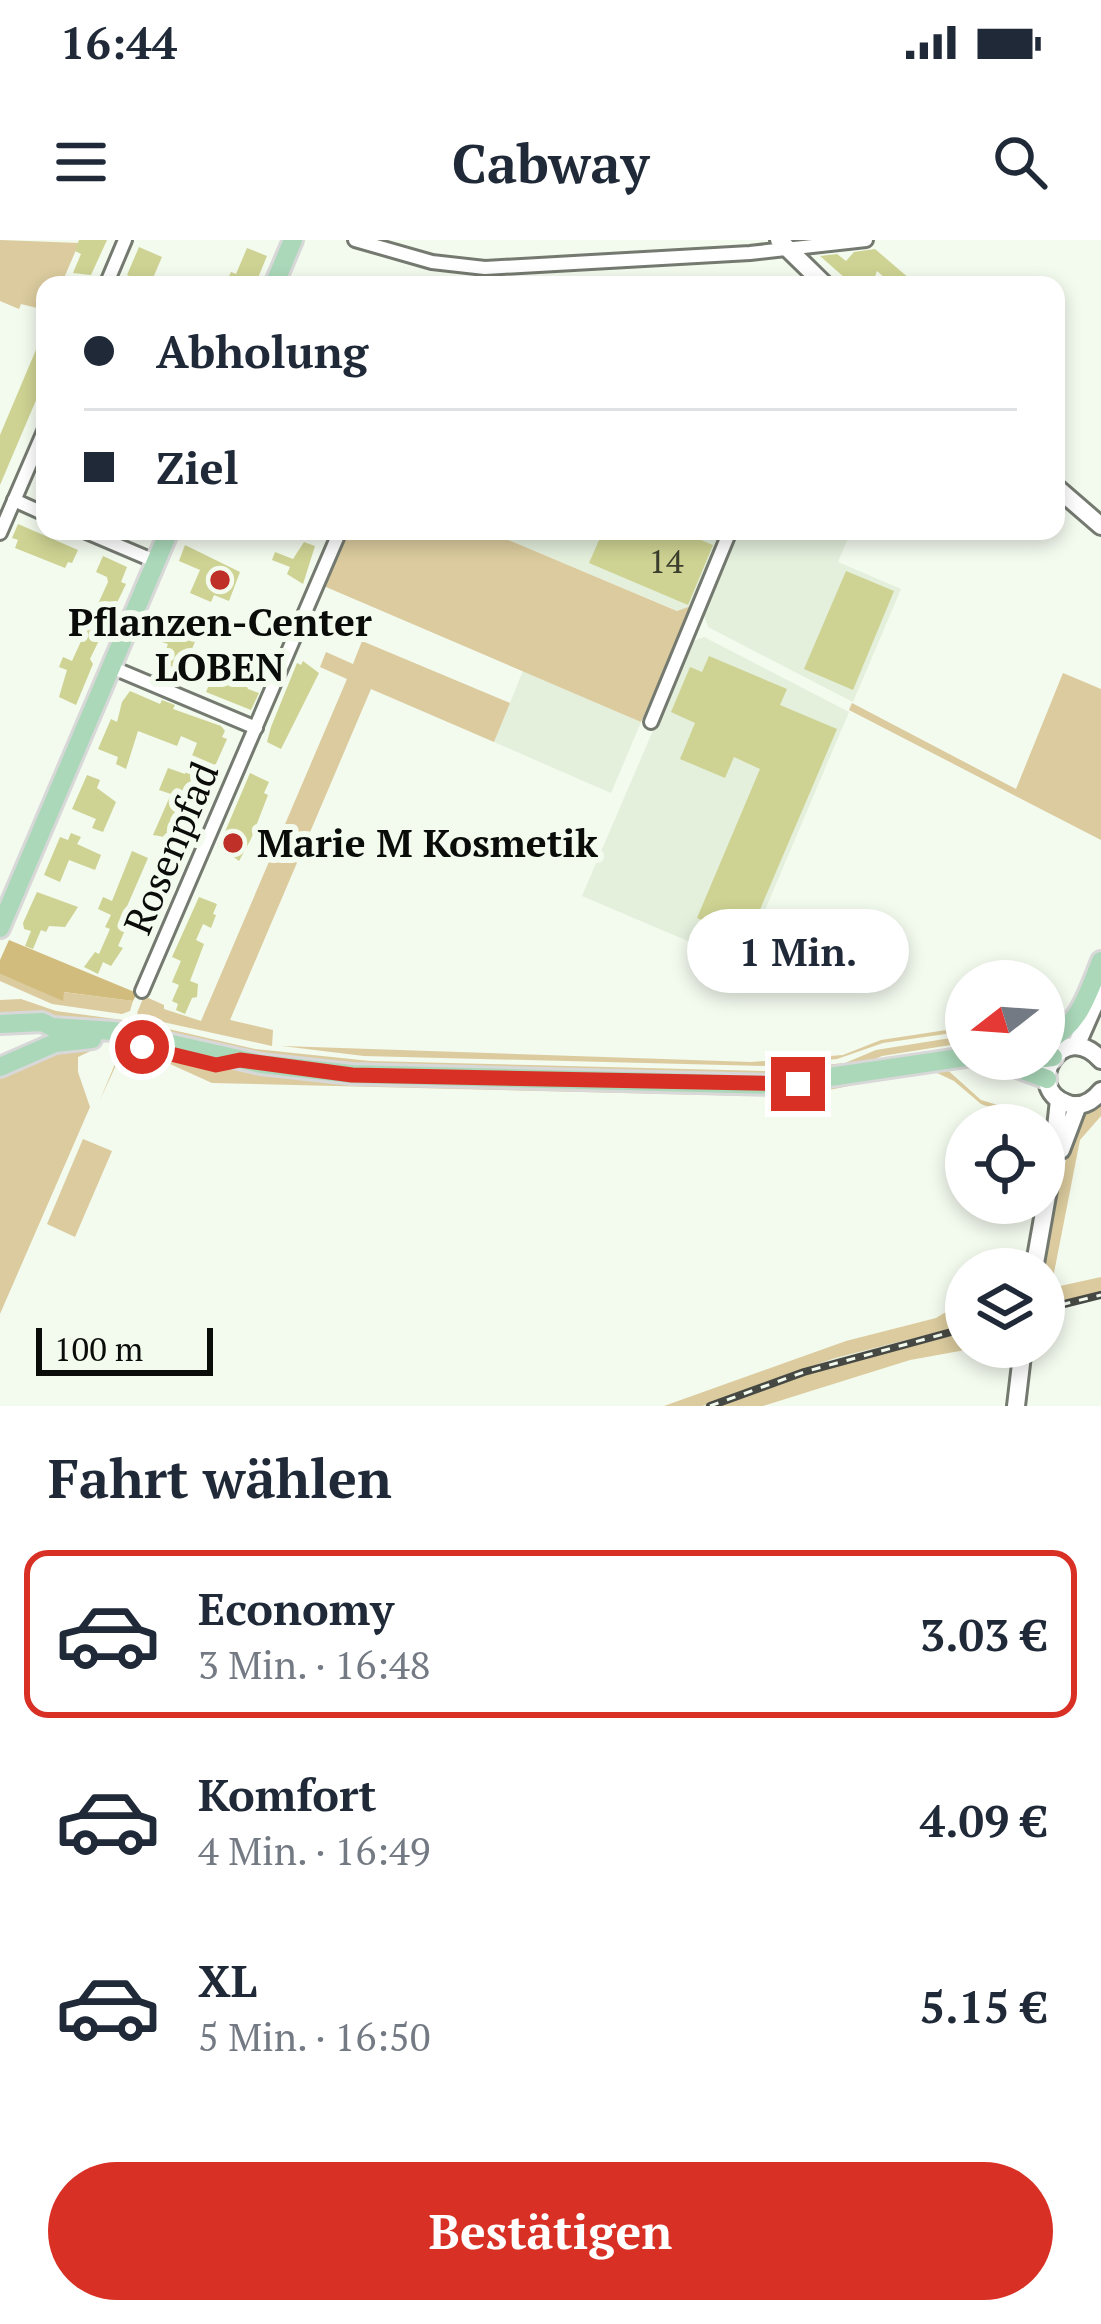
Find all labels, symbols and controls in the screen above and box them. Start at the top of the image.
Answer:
text: 16:44 [60,12,177,72]
text: Cabway [452,127,649,198]
icon: menu [48,129,114,195]
icon: search [987,129,1053,195]
text: Abholung [156,321,368,381]
text: Ziel [156,437,239,497]
house number: 14 [648,539,684,582]
marker: Pflanzen-Center LOBEN [207,567,233,593]
place label: Pflanzen-Center LOBEN [68,595,372,692]
street label: Rosenpfad [111,754,230,942]
place label: Marie M Kosmetik [257,816,598,868]
marker: Marie M Kosmetik [220,830,246,856]
callout: 1 Min. [687,910,909,994]
text: 1 Min. [739,925,857,977]
north arrow [945,960,1065,1080]
map controls [945,960,1065,1368]
route start [115,1020,169,1074]
route end [771,1057,825,1111]
button: locate [945,1104,1065,1224]
button: layers [945,1248,1065,1368]
scale bar [36,1322,213,1375]
text: 100 m [54,1327,143,1370]
text: Fahrt wählen [48,1442,392,1513]
text: Economy [198,1578,394,1638]
icon: car [54,1580,162,1688]
text: 3.03 € [920,1604,1047,1664]
text: 3 Min. · 16:48 [198,1638,431,1690]
text: Komfort [198,1764,376,1824]
icon: car [54,1766,162,1874]
text: 4.09 € [920,1790,1047,1850]
text: 4 Min. · 16:49 [198,1824,431,1876]
text: XL [198,1950,257,2010]
icon: car [54,1952,162,2060]
text: 5.15 € [920,1976,1047,2036]
text: 5 Min. · 16:50 [198,2010,431,2062]
button: Bestätigen [48,2162,1053,2300]

